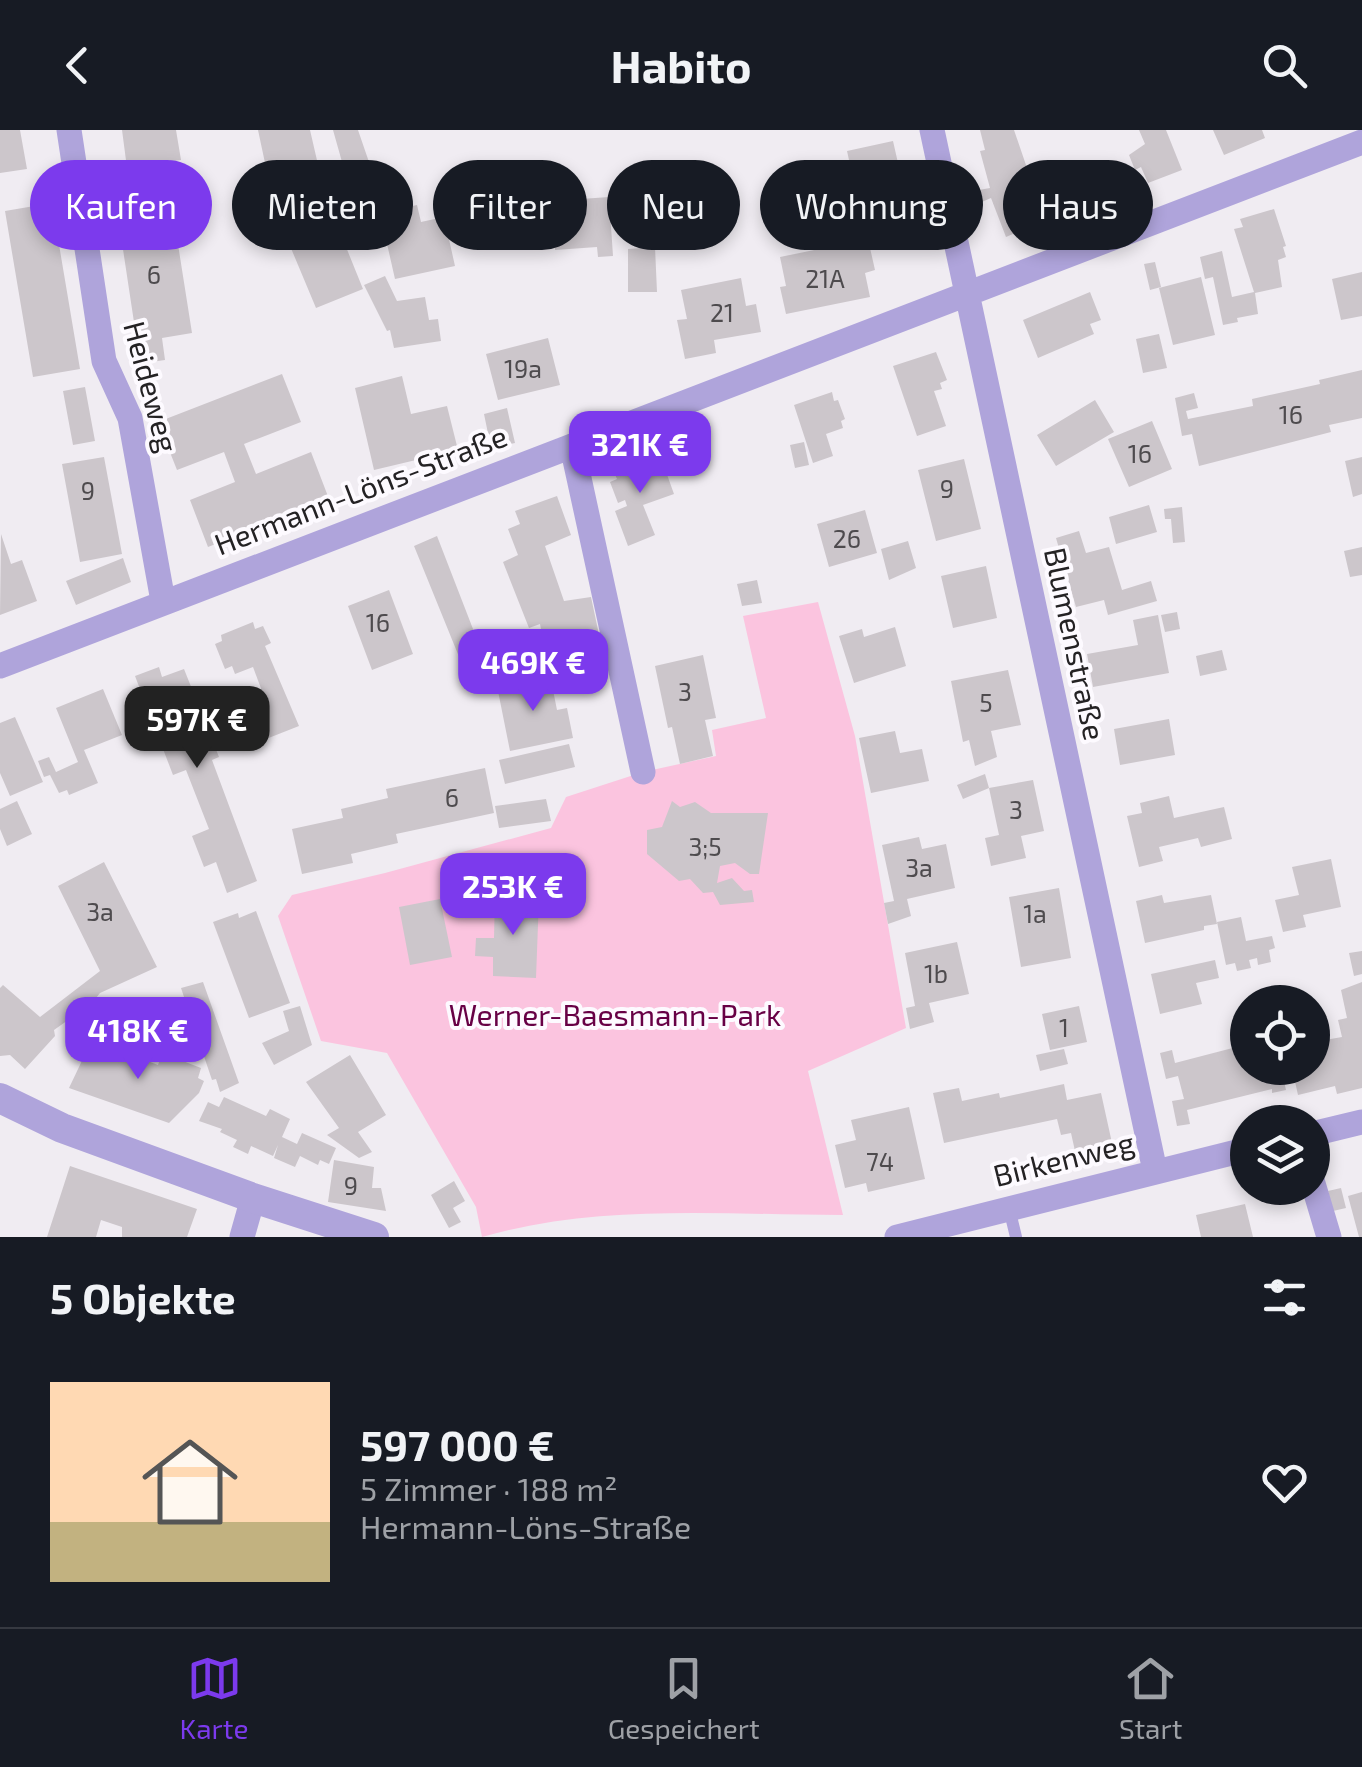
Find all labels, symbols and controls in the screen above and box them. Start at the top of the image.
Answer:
icon: back [50,38,105,93]
text: Habito [611,38,751,92]
icon: search [1257,38,1312,93]
chip: Kaufen [30,160,212,250]
chip: Mieten [232,160,413,250]
chip: Filter [433,160,587,250]
chip: Neu [607,160,740,250]
chip: Wohnung [760,160,983,250]
chip: Haus [1003,160,1153,250]
house number: 6 [147,259,161,289]
house number: 21A [805,263,845,293]
house number: 21 [710,297,734,327]
street label: Heideweg [117,317,187,456]
house number: 19a [504,353,542,383]
house number: 16 [1279,399,1303,429]
pin: 321K € [559,411,721,496]
street label: Hermann-Löns-Straße [209,417,512,562]
text: 321K € [591,424,689,462]
house number: 16 [1128,438,1152,468]
house number: 9 [940,473,954,503]
house number: 9 [81,475,95,505]
house number: 26 [833,523,861,553]
street label: Blumenstraße [1038,544,1114,743]
house number: 16 [366,607,390,637]
pin: 469K € [452,629,614,714]
text: 469K € [480,642,586,680]
house number: 3 [678,676,692,706]
pin: 597K € [116,686,278,771]
house number: 5 [979,687,993,717]
text: 597K € [147,699,247,737]
house number: 6 [445,782,459,812]
house number: 3 [1009,794,1023,824]
house number: 3;5 [688,831,722,861]
house number: 3a [905,852,933,882]
pin: 253K € [432,853,594,938]
text: 253K € [462,866,564,904]
house number: 3a [86,896,114,926]
house number: 1a [1023,898,1047,928]
house number: 1b [924,958,948,988]
map controls [1230,985,1330,1205]
button: locate [1230,985,1330,1085]
park label: Werner-Baesmann-Park [449,996,781,1032]
pin: 418K € [57,997,219,1082]
text: 418K € [87,1010,189,1048]
house number: 1 [1059,1012,1069,1042]
button: layers [1230,1105,1330,1205]
street label: Birkenweg [989,1123,1138,1193]
house number: 74 [866,1146,894,1176]
house number: 9 [344,1170,358,1200]
icon: filters [1257,1270,1312,1325]
text: 5 Objekte [50,1272,236,1322]
text: 597 000 € [360,1419,555,1469]
icon: home [130,1422,250,1542]
icon: heart [1257,1455,1312,1510]
text: 5 Zimmer · 188 m² [360,1469,618,1507]
text: Hermann-Löns-Straße [360,1507,691,1545]
tab: Karte [180,1651,248,1745]
tab: Gespeichert [608,1651,760,1745]
tab: Start [1119,1651,1182,1745]

